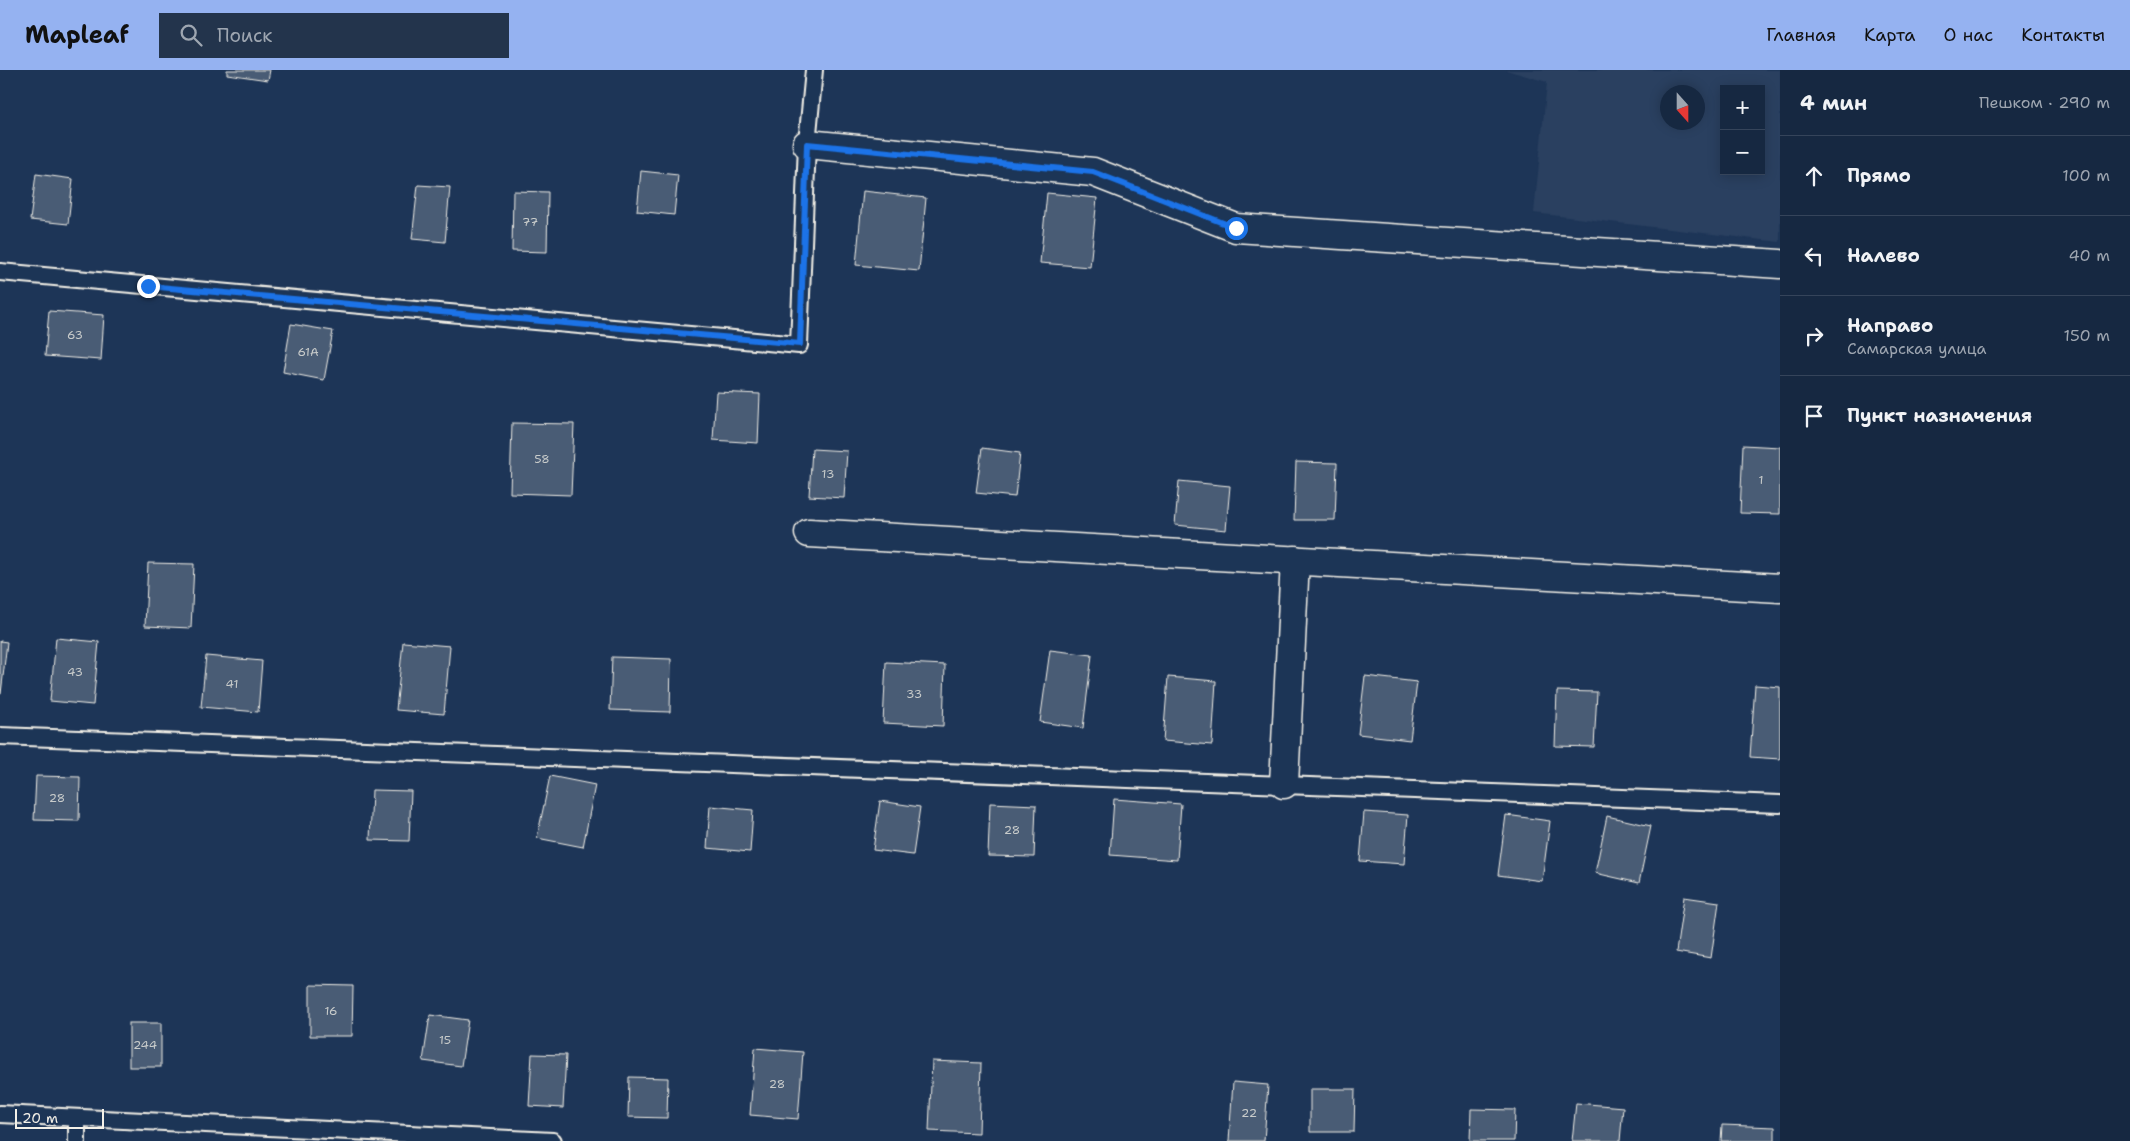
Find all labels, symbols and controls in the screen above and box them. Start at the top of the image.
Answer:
search box [159,13,509,58]
text: Mapleaf [25,19,129,51]
icon: search [177,21,205,49]
text: Поиск [217,23,272,48]
text: Главная [1766,23,1836,47]
text: Карта [1864,23,1916,47]
text: О нас [1944,23,1993,47]
text: Контакты [2021,23,2105,47]
north arrow [1660,85,1705,130]
map controls [1720,85,1765,175]
button: + [1720,85,1765,130]
text: 4 мин [1800,89,1867,117]
text: Пешком · 290 m [1979,92,2110,113]
button: − [1720,130,1765,175]
icon: ahead [1800,162,1828,190]
text: Прямо [1847,163,1911,188]
text: 100 m [2062,165,2110,186]
house number: 77 [522,214,538,230]
route start [1225,217,1248,240]
icon: left [1800,242,1828,270]
text: Налево [1847,243,1920,268]
text: 40 m [2068,245,2110,266]
route end [137,275,160,298]
text: Направо [1847,313,1933,338]
icon: right [1800,322,1828,350]
text: 150 m [2063,325,2110,346]
house number: 63 [67,327,83,343]
text: Самарская улица [1847,338,1987,359]
house number: 61А [297,344,319,360]
icon: arrive [1800,402,1828,430]
text: Пункт назначения [1847,403,2032,428]
house number: 58 [534,451,550,467]
house number: 13 [822,466,834,482]
house number: 1 [1758,472,1764,488]
house number: 43 [67,664,83,680]
house number: 41 [226,676,238,692]
house number: 33 [906,686,922,702]
house number: 28 [49,790,65,806]
house number: 28 [1004,822,1020,838]
house number: 16 [324,1003,338,1019]
house number: 15 [439,1032,451,1048]
house number: 244 [133,1037,157,1053]
house number: 28 [769,1076,785,1092]
house number: 22 [1241,1105,1257,1121]
scale bar [15,1106,104,1129]
text: 20 m [22,1109,58,1127]

